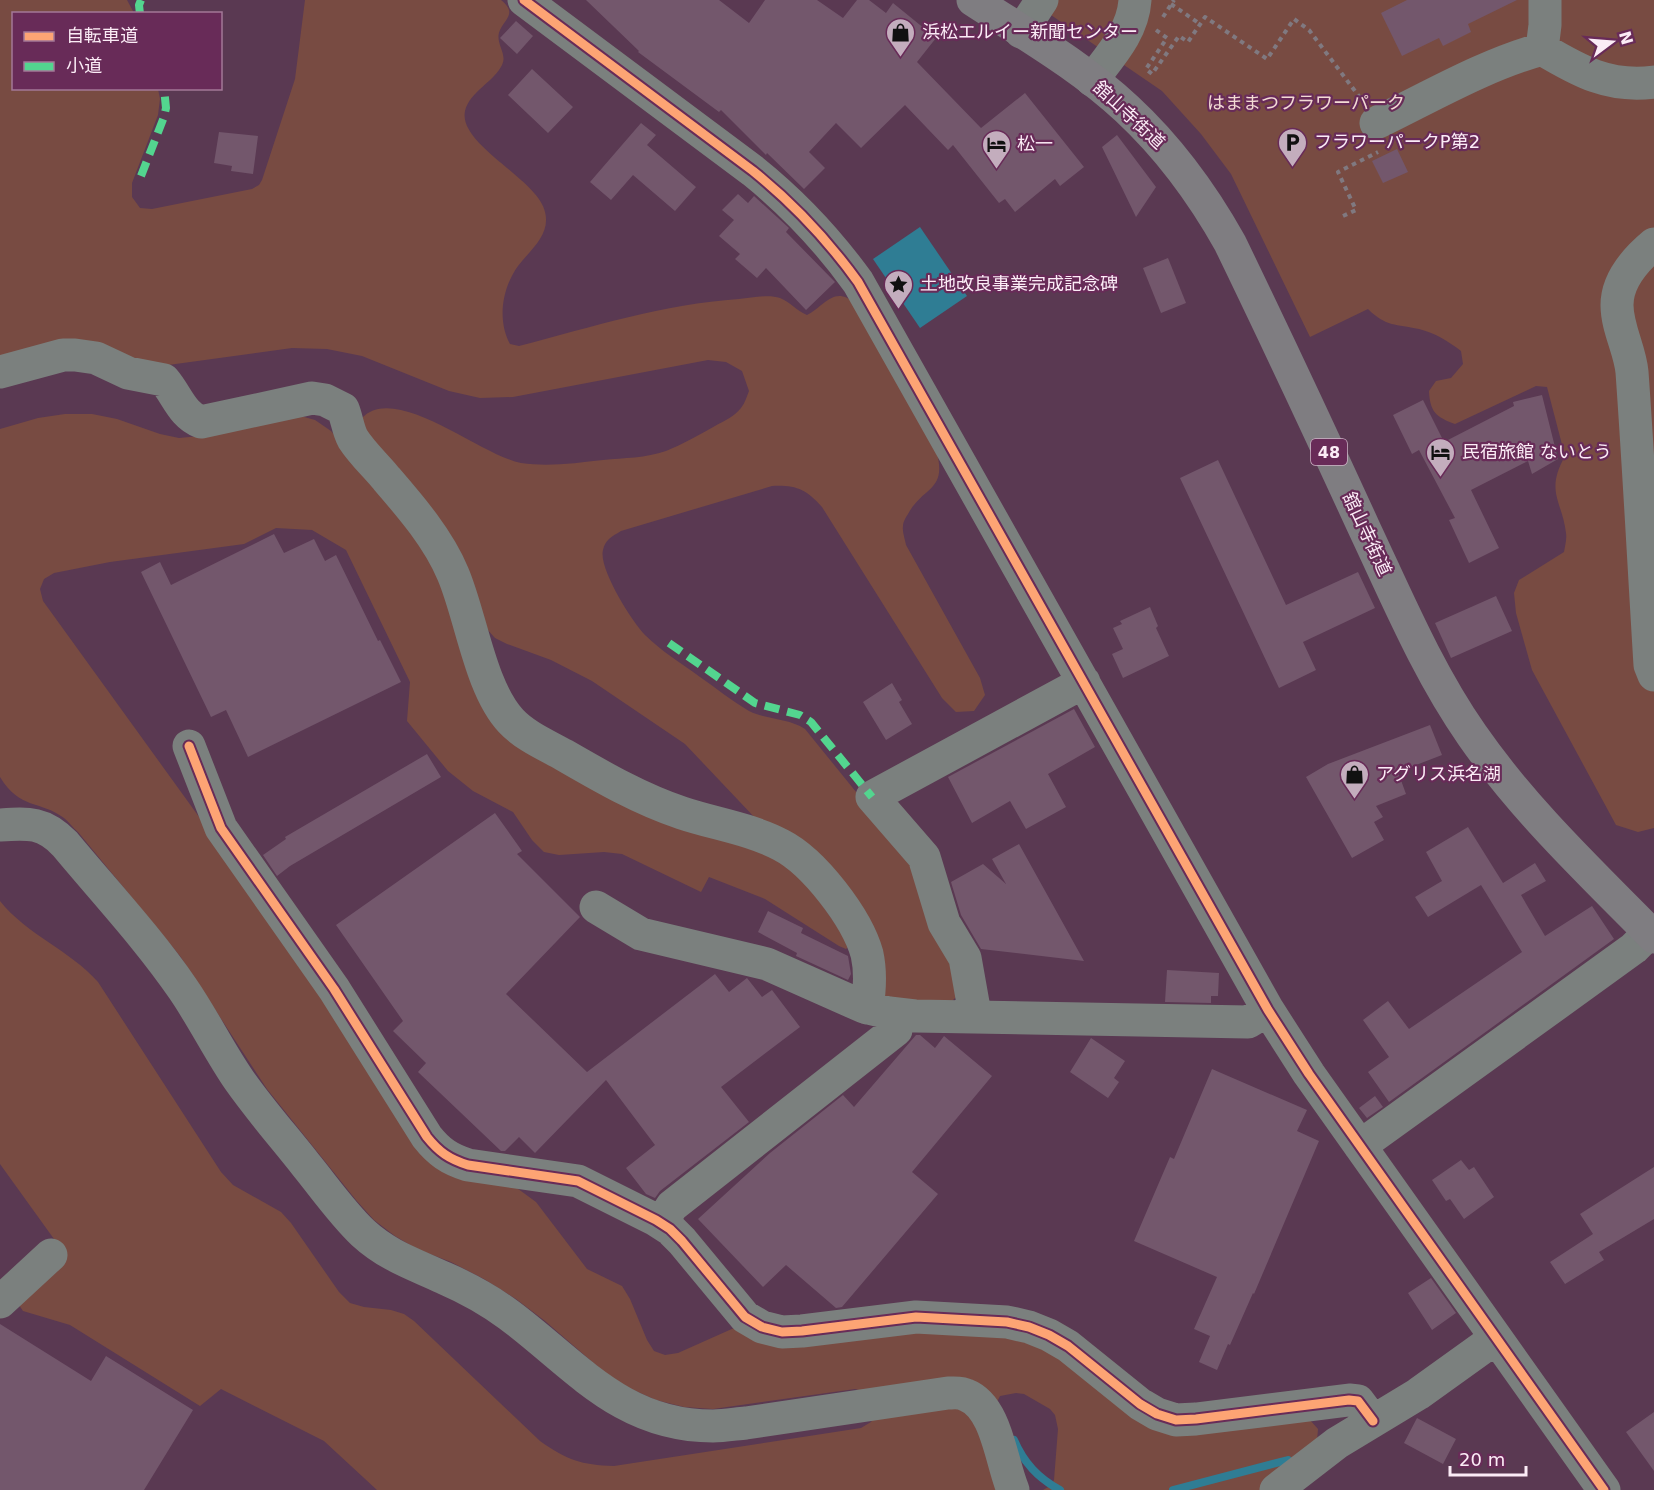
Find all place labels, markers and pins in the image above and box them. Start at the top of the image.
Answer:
shop icon: 浜松エルイー新聞センター [885,16,917,58]
place label: 浜松エルイー新聞センター [922,21,1138,42]
parking icon: フラワーパークP第2 [1277,126,1309,168]
hotel icon: 松一 [980,128,1012,170]
place label: フラワーパークP第2 [1314,131,1480,152]
place label: 松一 [1017,133,1053,154]
place icon: 土地改良事業完成記念碑 [883,268,915,310]
place label: 土地改良事業完成記念碑 [920,273,1118,294]
hotel icon: 民宿旅館 ないとう [1425,436,1457,478]
place label: 民宿旅館 ないとう [1462,441,1612,462]
shop icon: アグリス浜名湖 [1339,758,1371,800]
place label: アグリス浜名湖 [1376,763,1501,784]

